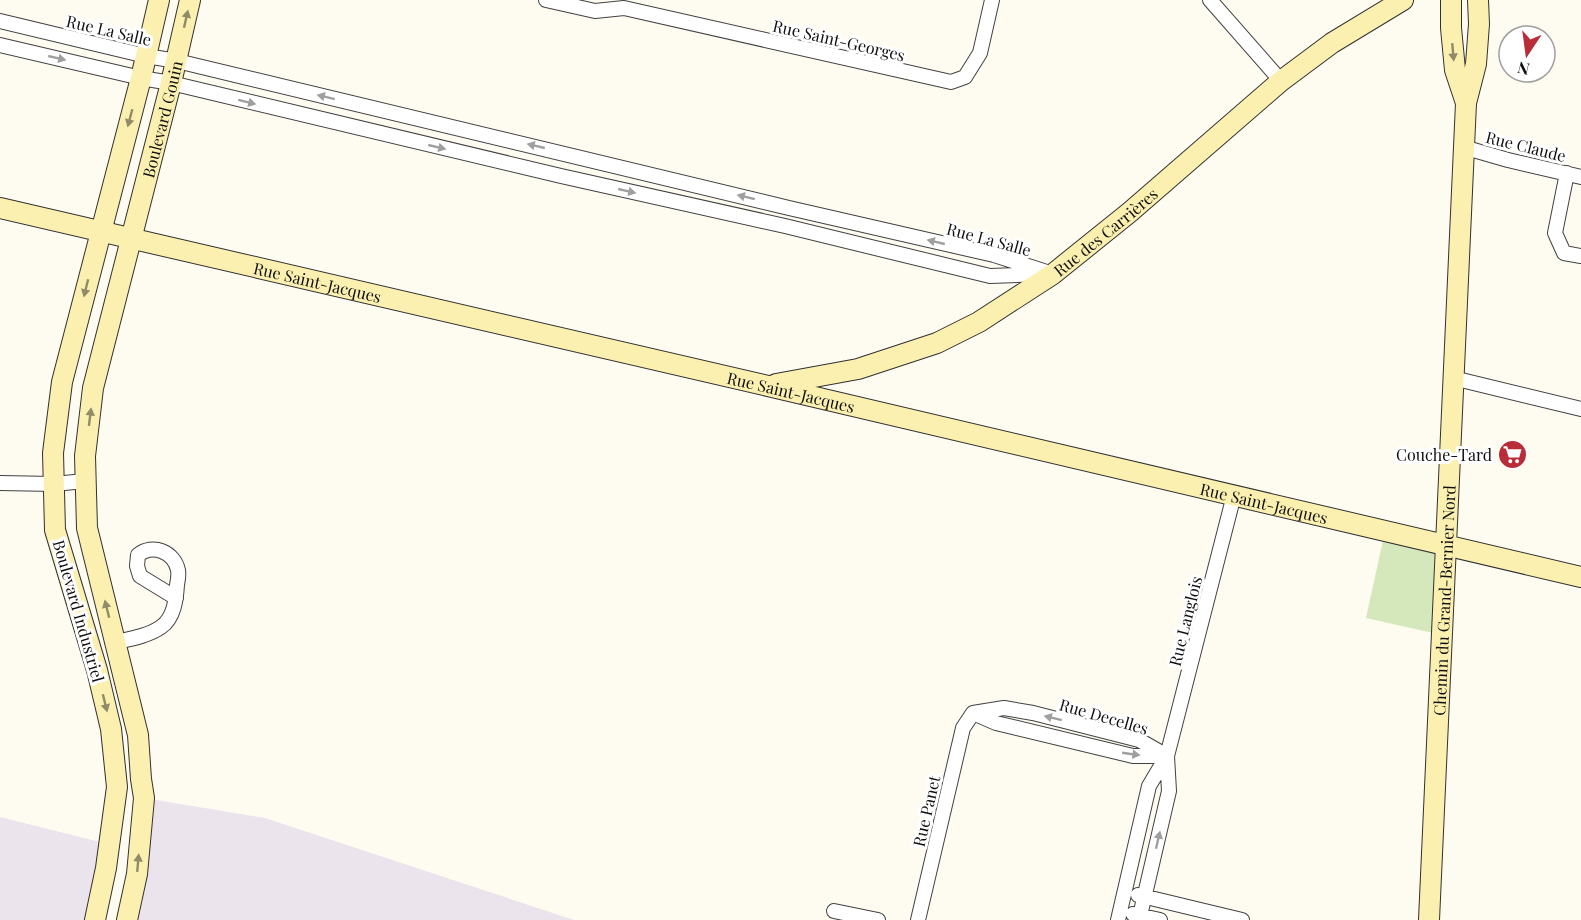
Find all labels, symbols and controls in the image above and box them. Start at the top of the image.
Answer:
one-way arrow [182,9,191,28]
street label: Rue La Salle [64,10,154,50]
street label: Rue Saint-Georges [771,15,907,65]
north arrow [1497,24,1557,84]
one-way arrow [1448,43,1458,62]
one-way arrow [48,54,66,64]
text: N [1515,57,1532,81]
street label: Boulevard Gouin [137,58,186,180]
one-way arrow [317,92,335,102]
one-way arrow [238,97,256,107]
one-way arrow [125,109,135,127]
street label: Rue Claude [1484,126,1568,166]
one-way arrow [527,141,545,151]
one-way arrow [428,142,446,152]
street label: Rue des Carrières [1049,183,1162,280]
one-way arrow [618,186,636,196]
one-way arrow [737,192,755,202]
street label: Rue La Salle [944,218,1034,260]
one-way arrow [926,237,945,246]
street label: Rue Saint-Jacques [252,257,384,307]
one-way arrow [81,279,91,297]
street label: Rue Saint-Jacques [725,366,857,417]
one-way arrow [85,407,94,426]
supermarket icon: Couche-Tard [1497,438,1529,470]
place label: Couche-Tard [1396,444,1492,465]
street label: Rue Saint-Jacques [1198,477,1330,528]
street label: Chemin du Grand-Bernier Nord [1428,485,1459,716]
street label: Boulevard Industriel [49,537,109,685]
street label: Rue Langlois [1164,574,1206,668]
one-way arrow [102,600,112,618]
street label: Rue Decelles [1057,693,1151,739]
one-way arrow [100,694,110,713]
one-way arrow [1044,713,1062,722]
one-way arrow [1121,750,1140,759]
street label: Rue Panet [908,773,944,849]
one-way arrow [1153,831,1163,849]
one-way arrow [133,853,143,872]

